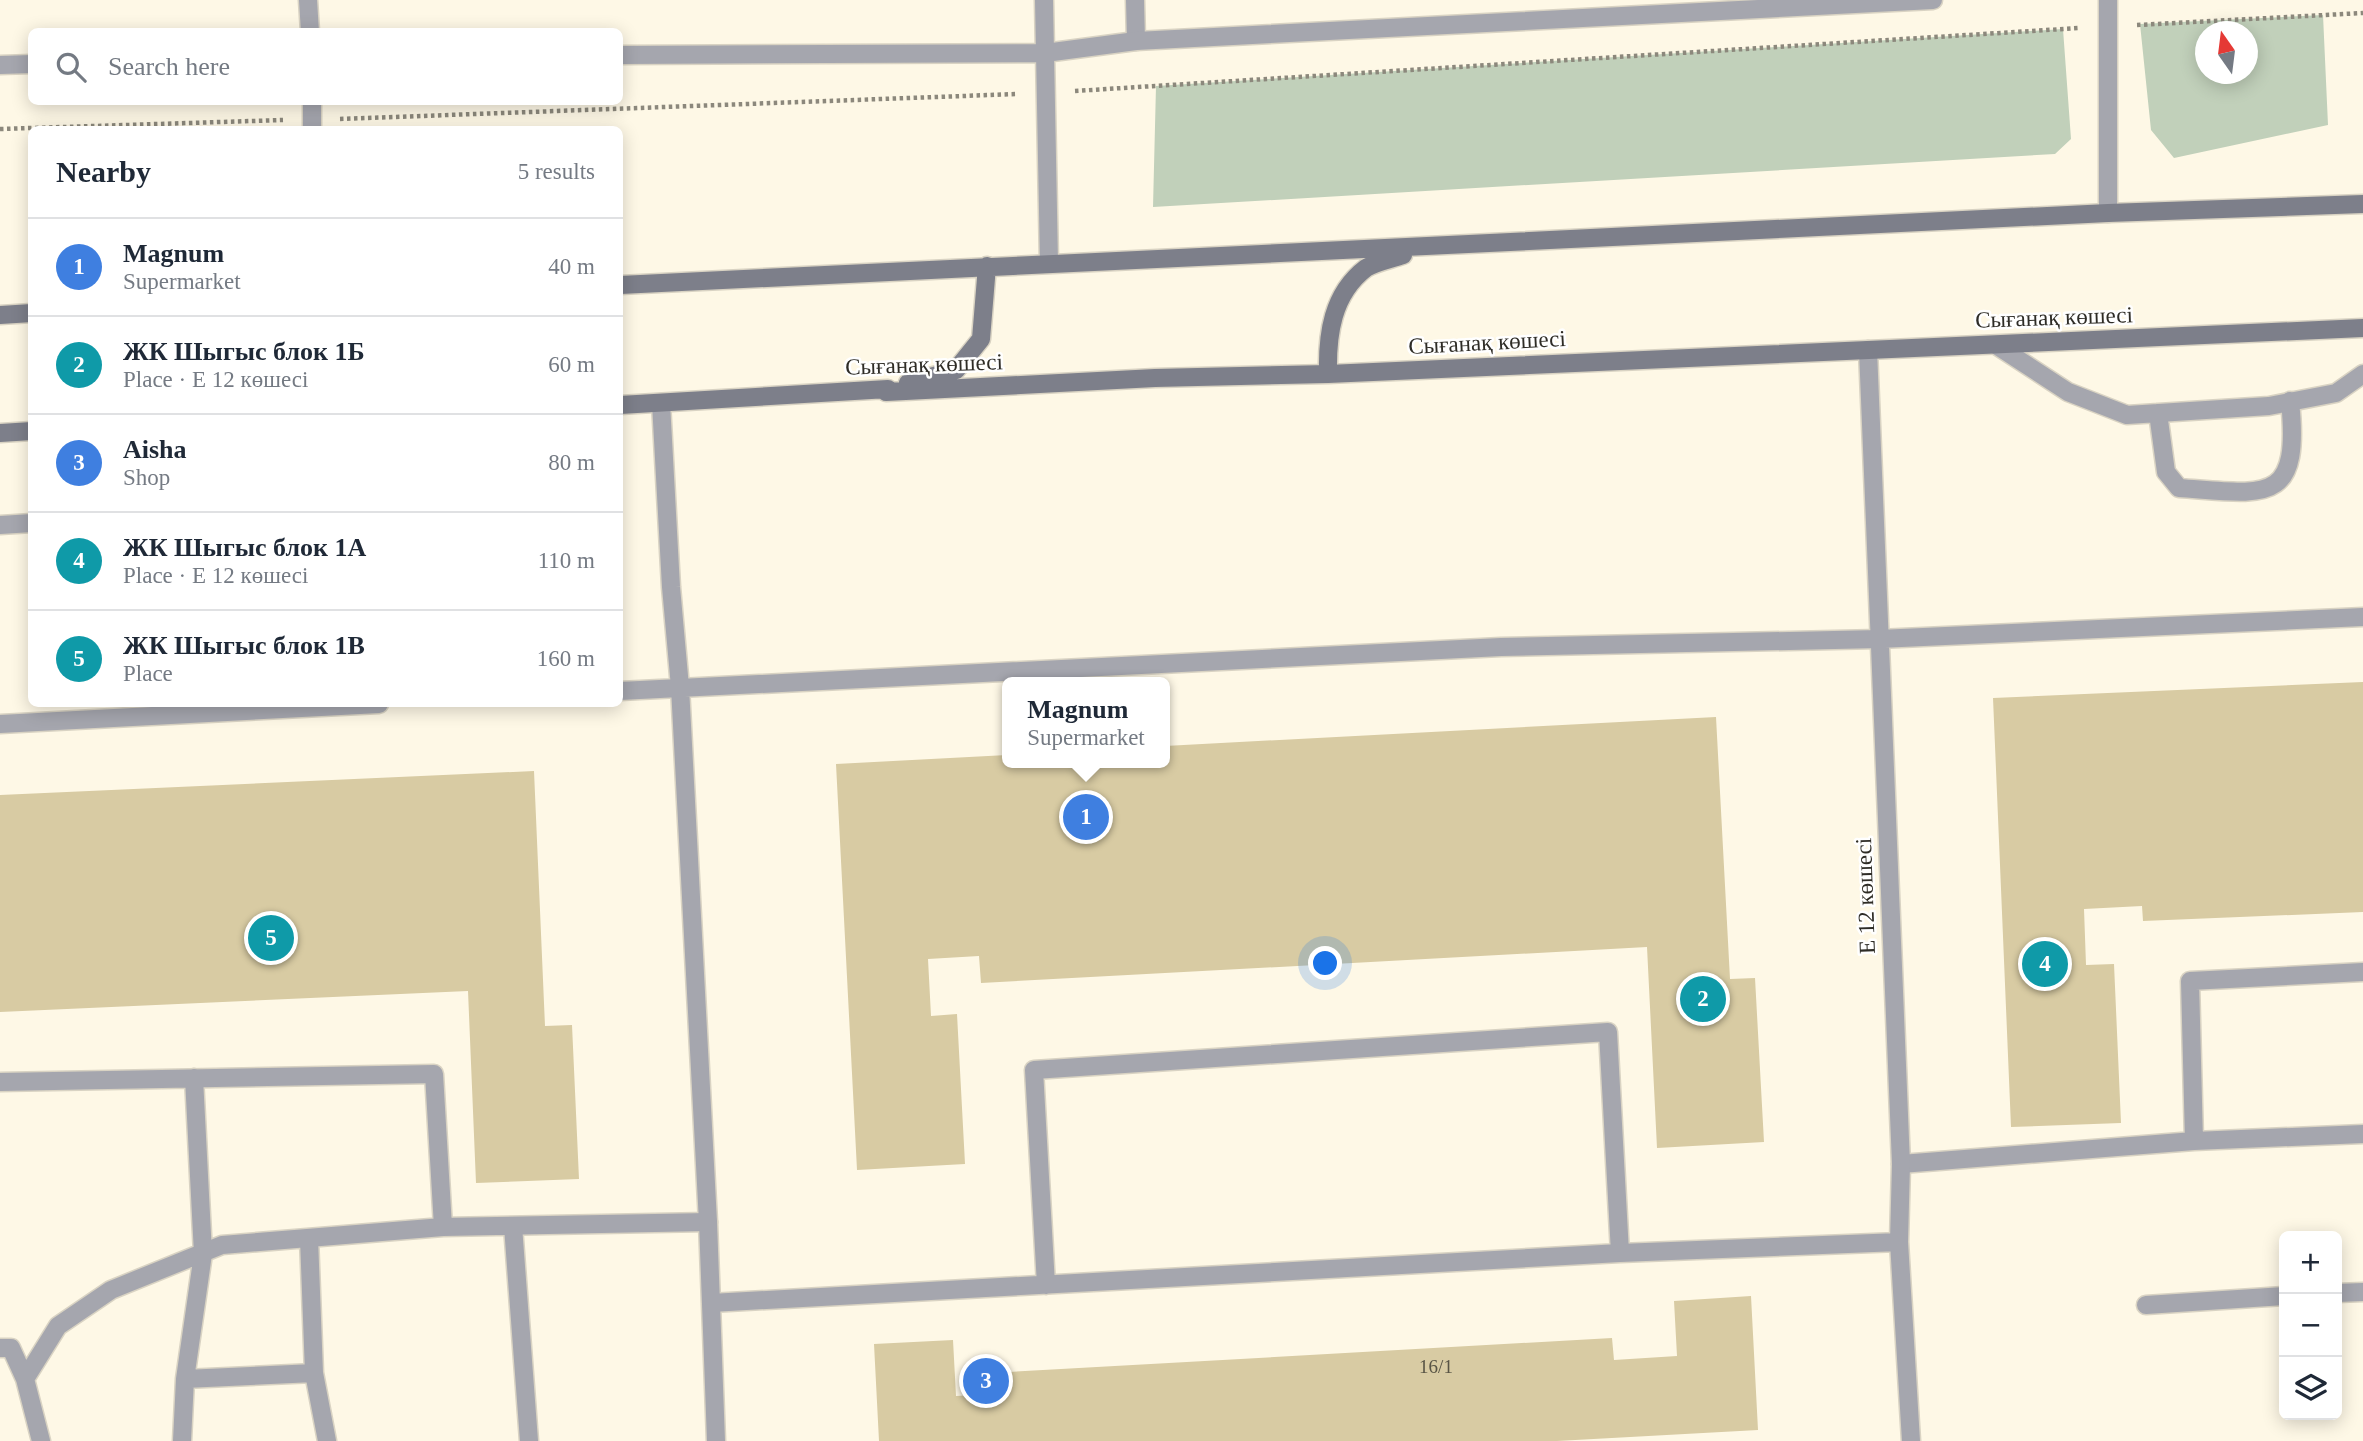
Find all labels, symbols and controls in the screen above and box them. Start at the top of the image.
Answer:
north arrow [2195,21,2258,84]
search box [28,28,623,105]
icon: search [52,48,90,86]
text: Search here [108,52,230,81]
text: Nearby [56,155,151,188]
text: 5 results [518,159,595,184]
text: Magnum [123,239,224,268]
text: 1 [73,254,85,279]
text: 40 m [548,254,595,279]
text: Supermarket [123,269,241,294]
street label: Сығанақ көшесі [1975,302,2133,333]
street label: Сығанақ көшесі [1408,326,1566,359]
text: ЖК Шыгыс блок 1Б [123,337,365,366]
street label: Сығанақ көшесі [845,349,1003,380]
text: 2 [73,352,85,377]
text: 60 m [548,352,595,377]
text: Place · Е 12 көшесі [123,367,308,392]
text: Aisha [123,435,187,464]
text: 3 [73,450,85,475]
text: 80 m [548,450,595,475]
text: Shop [123,465,170,490]
text: ЖК Шыгыс блок 1А [123,533,366,562]
text: 4 [73,548,85,573]
text: 110 m [538,548,595,573]
text: Place · Е 12 көшесі [123,563,308,588]
text: ЖК Шыгыс блок 1В [123,631,365,660]
text: 5 [73,646,85,671]
text: 160 m [537,646,595,671]
text: Place [123,661,173,686]
popup [1002,677,1170,768]
text: Magnum [1027,695,1128,724]
text: Supermarket [1027,725,1145,750]
pin: 1 [1063,791,1109,843]
street label: Е 12 көшесі [1851,837,1880,955]
pin: 5 [248,912,294,964]
pin: 4 [2022,938,2068,990]
your location [1308,946,1342,980]
pin: 2 [1680,973,1726,1025]
map controls [2279,1231,2342,1420]
button: + [2279,1231,2342,1294]
button: − [2279,1294,2342,1357]
pin: 3 [963,1355,1009,1407]
house number: 16/1 [1419,1356,1453,1377]
button: layers [2279,1357,2342,1420]

